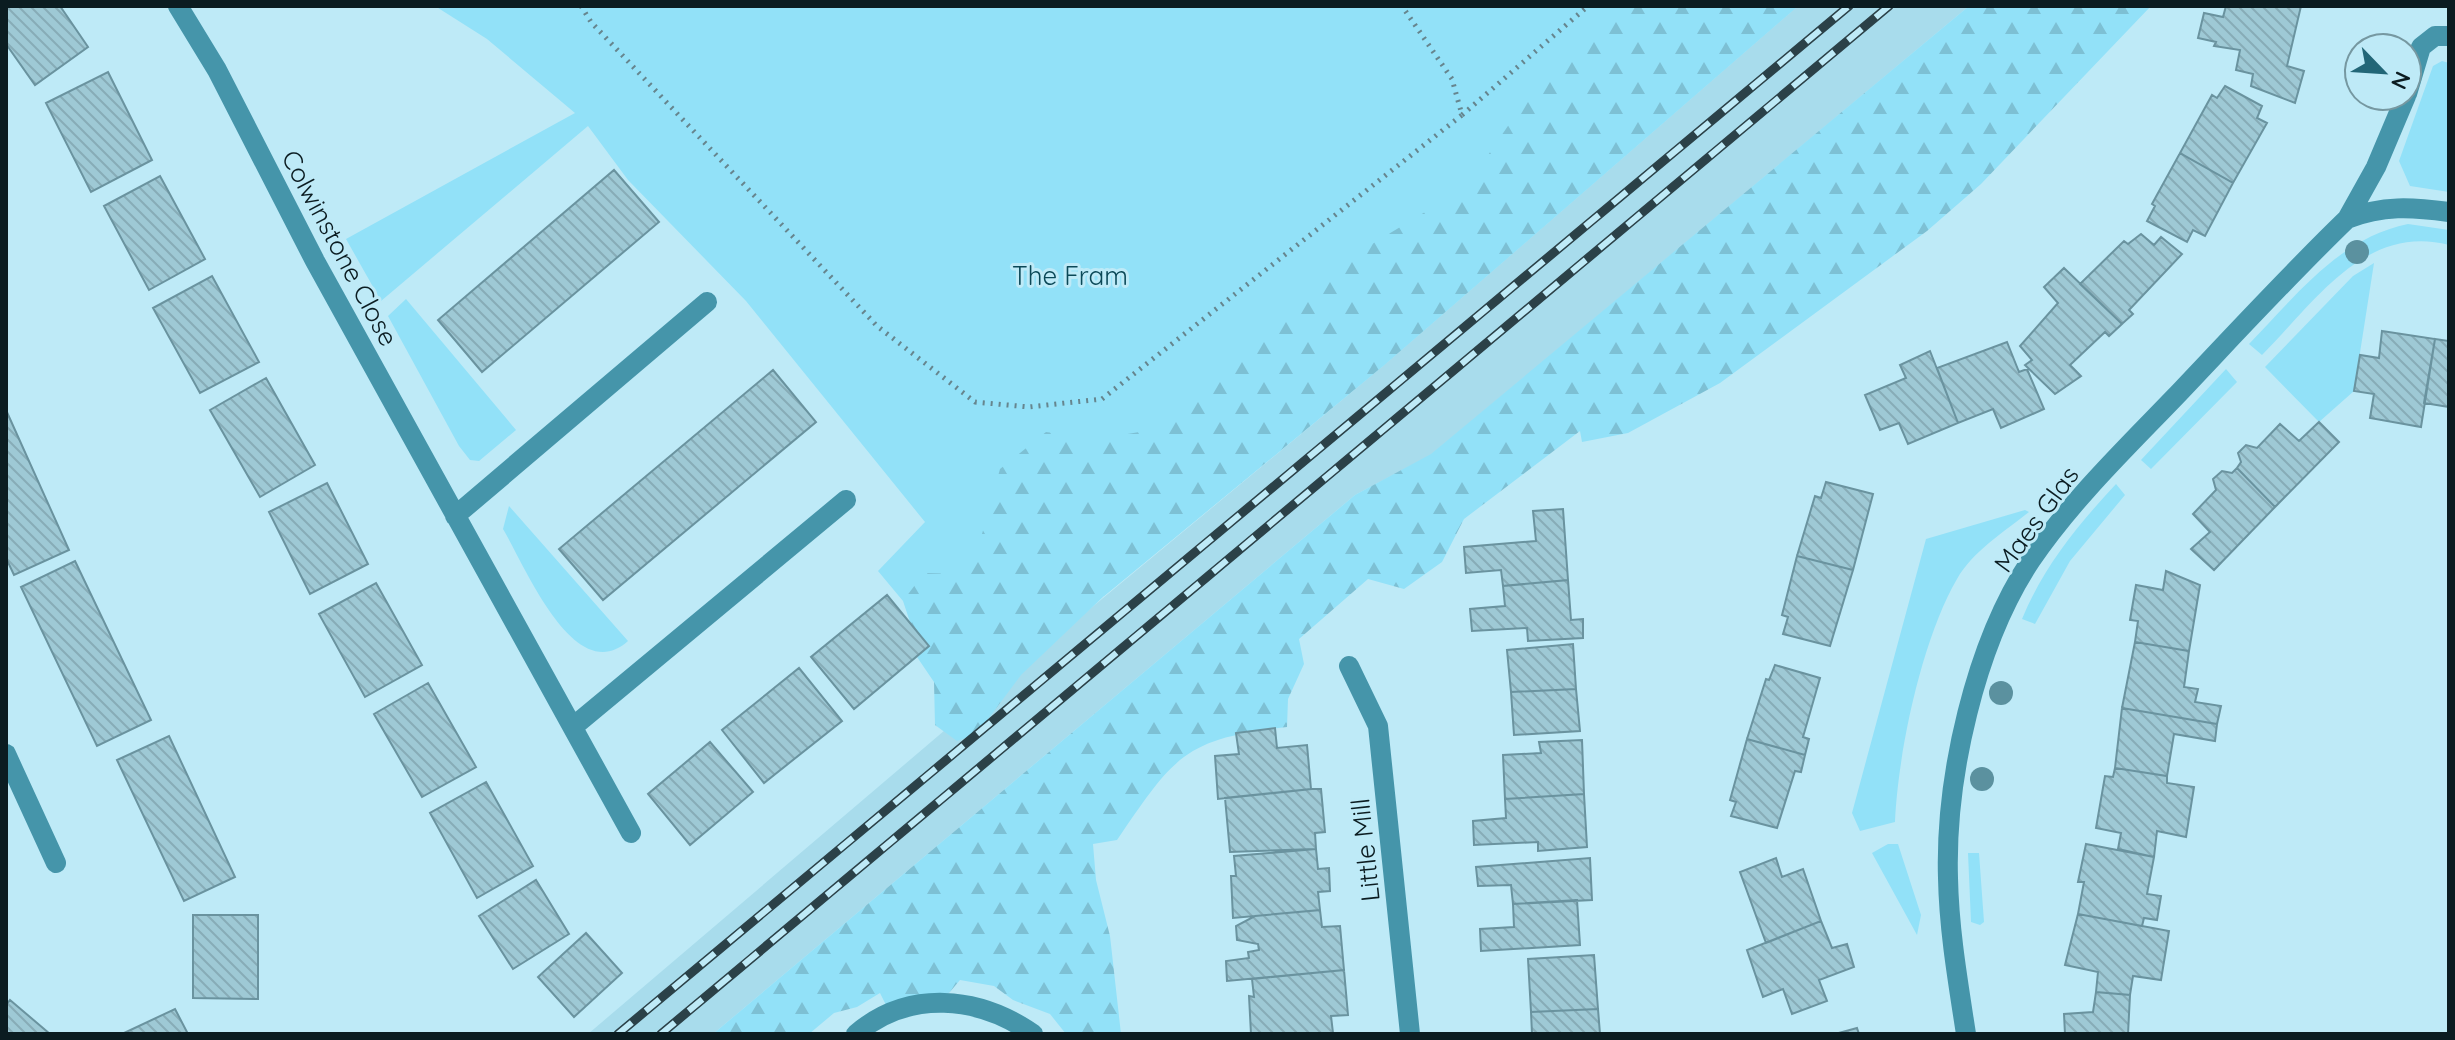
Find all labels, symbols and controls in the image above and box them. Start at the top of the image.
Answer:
north arrow [2343,32,2423,112]
text: N [2385,67,2417,94]
street label: Colwinstone Close [274,144,406,352]
park label: The Fram [1012,259,1128,292]
street label: Maes Glas [1986,459,2086,579]
street label: Little Mill [1343,797,1387,903]

